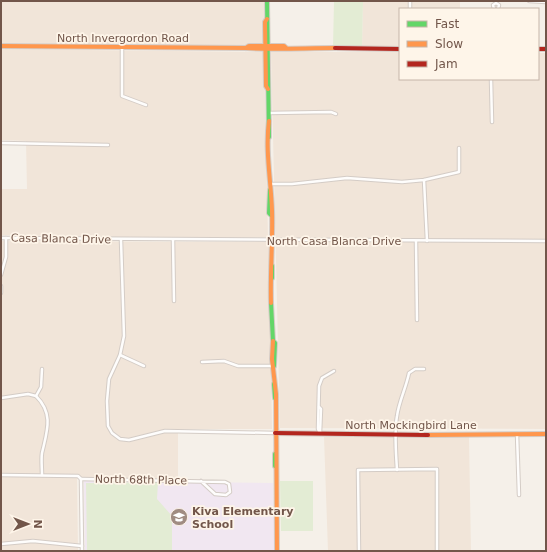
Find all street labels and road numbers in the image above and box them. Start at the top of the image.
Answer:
street label: North Invergordon Road [57,32,189,45]
street label: Casa Blanca Drive [11,232,111,246]
street label: North Casa Blanca Drive [267,235,402,248]
street label: North Mockingbird Lane [345,419,477,432]
street label: North 68th Place [95,473,187,487]

